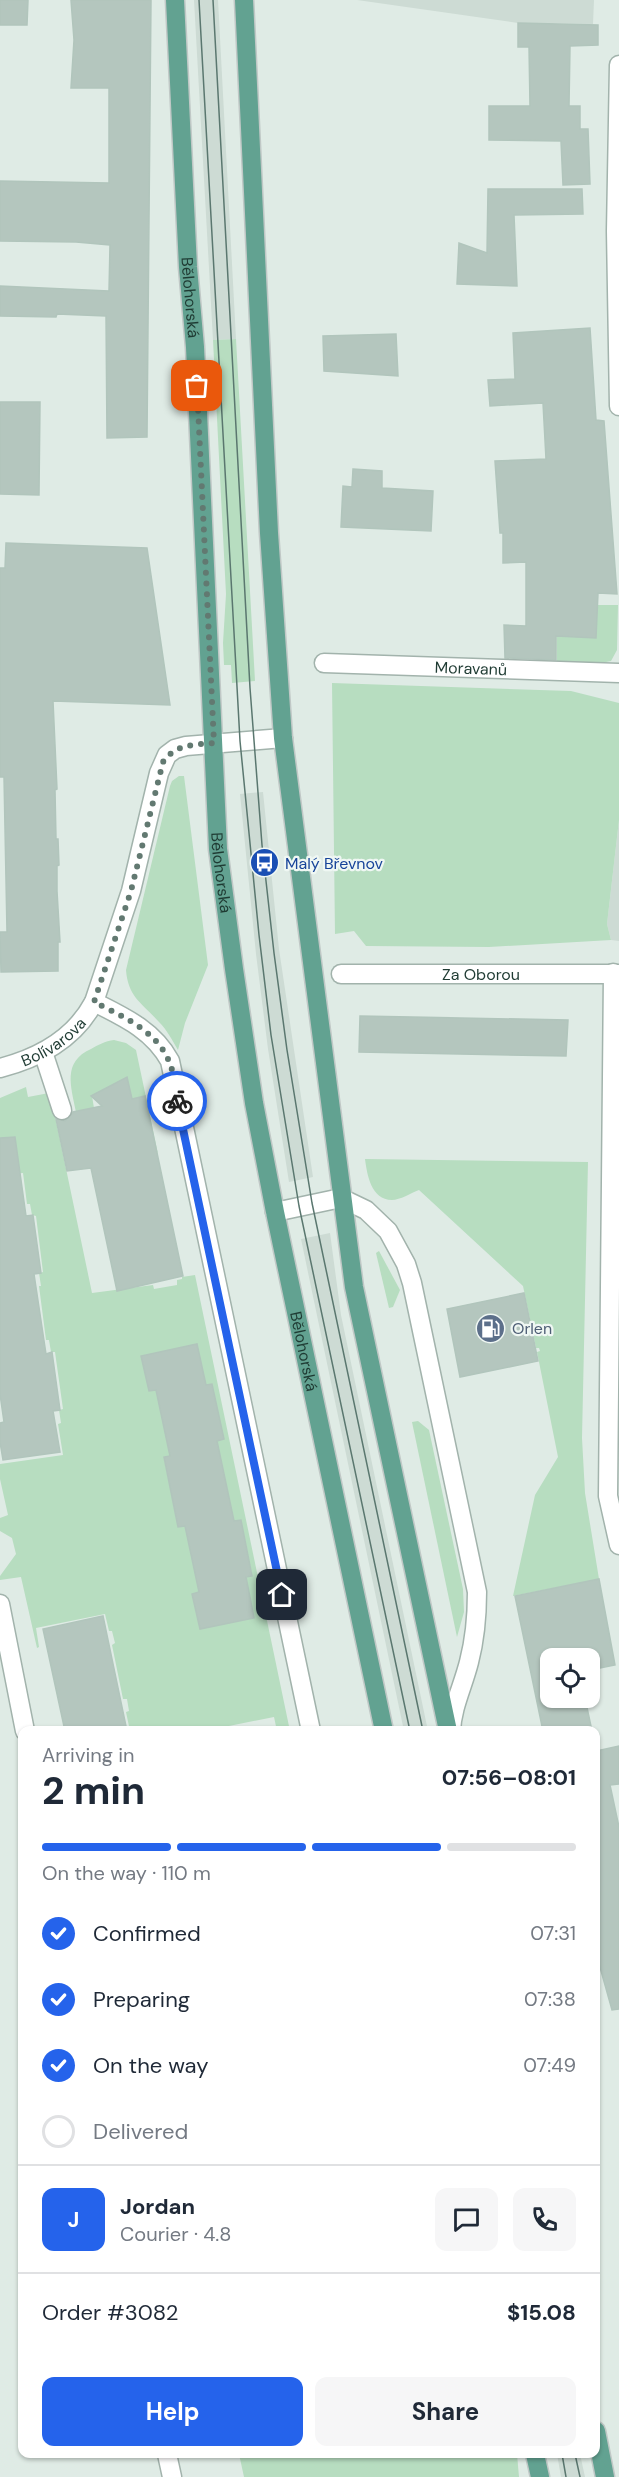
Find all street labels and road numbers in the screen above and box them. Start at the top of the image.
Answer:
street label: Bělohorská [177,257,205,339]
street label: Moravanů [434,656,507,680]
street label: Bělohorská [207,832,237,914]
street label: Za Oborou [442,964,520,985]
street label: Bolívarova [18,1013,90,1071]
street label: Bělohorská [286,1309,323,1393]

